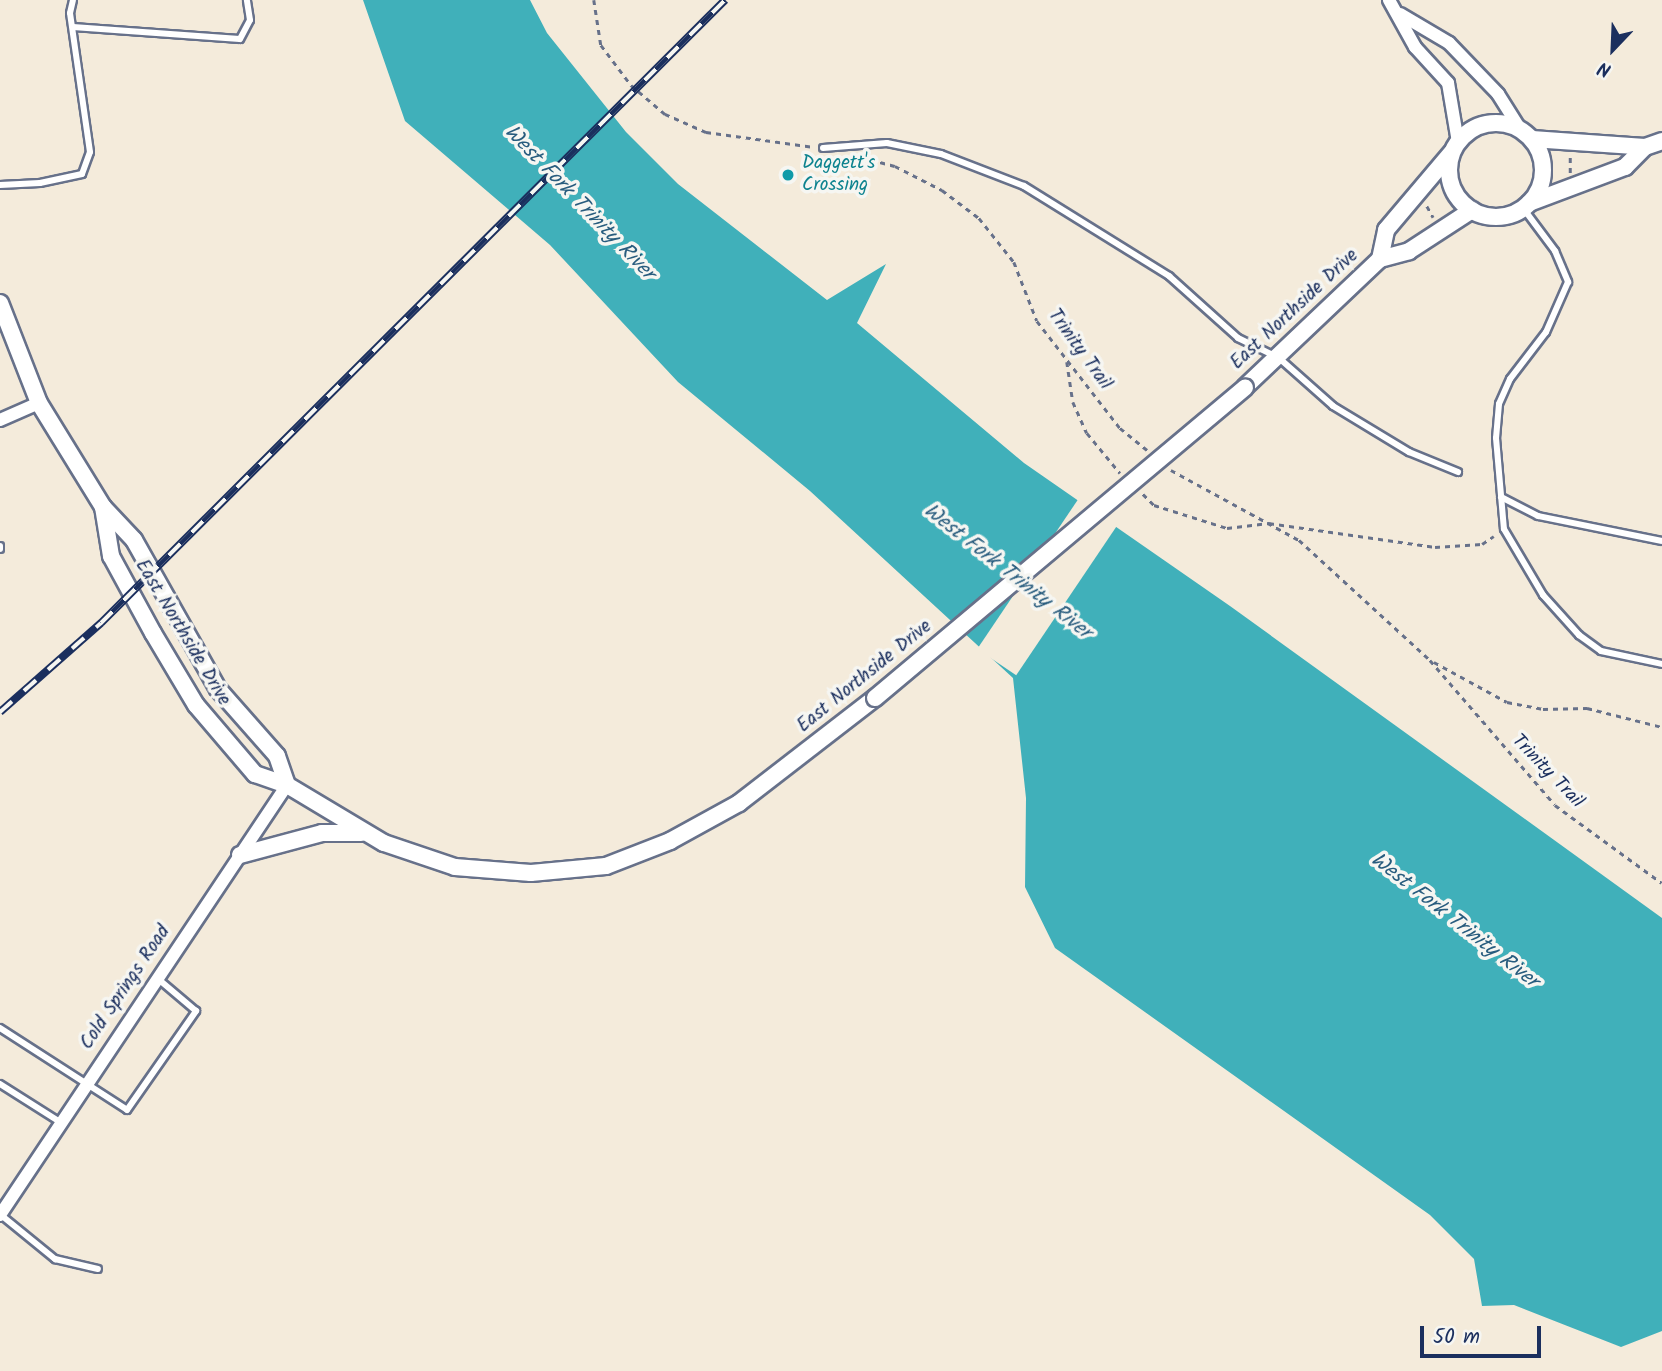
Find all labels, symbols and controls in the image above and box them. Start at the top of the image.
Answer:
north arrow [1578,14,1648,84]
text: N [1593,52,1616,84]
water label: West Fork Trinity River [499,120,659,286]
place label: Daggett's Crossing [802,153,875,197]
marker: Daggett's Crossing [780,167,796,183]
street label: East Northside Drive [1226,245,1364,375]
street label: Trinity Trail [1042,305,1116,395]
water label: West Fork Trinity River [918,499,1096,645]
street label: East Northside Drive [129,556,235,710]
street label: East Northside Drive [793,616,937,738]
street label: Trinity Trail [1506,730,1588,814]
water label: West Fork Trinity River [1365,848,1543,994]
street label: Cold Springs Road [76,922,176,1054]
scale bar [1424,1312,1545,1356]
text: 50 m [1433,1321,1480,1354]

